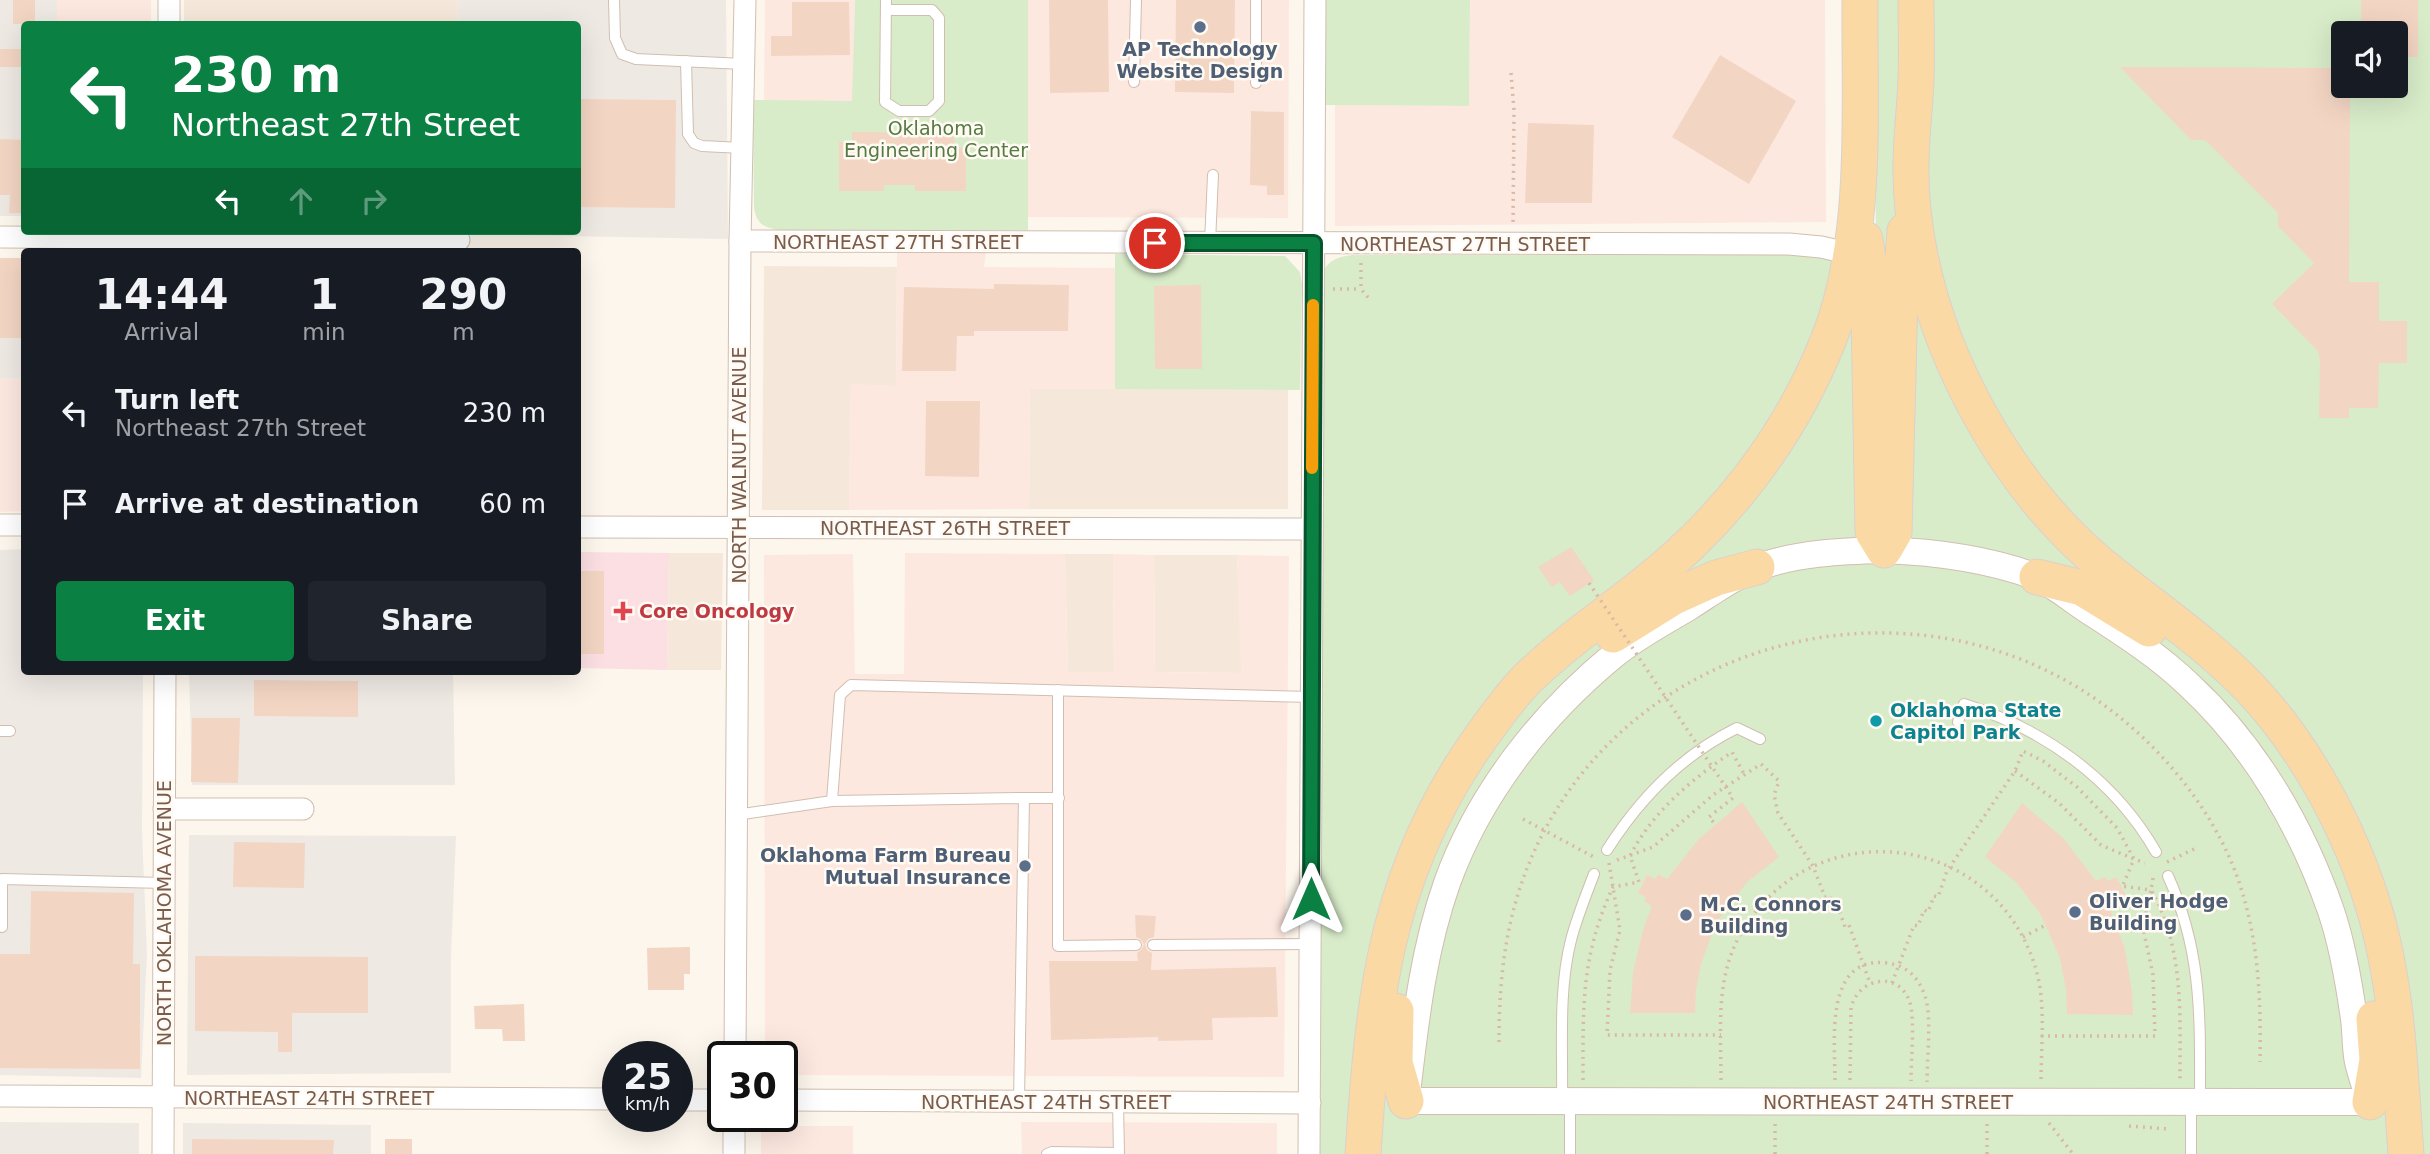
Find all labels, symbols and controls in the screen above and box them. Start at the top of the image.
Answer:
marker: AP Technology Website Design [1192,19,1208,35]
map controls [2331,21,2408,98]
button: sound [2331,21,2408,98]
place label: AP Technology Website Design [1117,38,1283,82]
text: 230 m [171,47,341,104]
icon: left [56,49,147,140]
text: Northeast 27th Street [171,106,520,144]
park label: Oklahoma Engineering Center [844,117,1028,161]
icon: left [209,182,247,220]
icon: ahead [282,182,320,220]
icon: right [355,182,393,220]
pin [1125,213,1185,273]
icon: arrive [1136,224,1174,262]
street label: NORTHEAST 27TH STREET [773,231,1023,253]
street label: NORTHEAST 27TH STREET [1340,233,1590,255]
text: 14:44 [95,270,229,319]
text: 1 [309,270,339,319]
text: 290 [420,270,507,319]
text: Arrival [124,319,199,345]
text: min [302,319,346,345]
text: m [452,319,475,345]
street label: NORTH WALNUT AVENUE [728,347,750,583]
text: Turn left [115,385,239,415]
icon: left [56,394,94,432]
text: 230 m [463,398,546,428]
text: Northeast 27th Street [115,415,366,441]
icon: arrive [56,485,94,523]
text: Arrive at destination [115,489,419,519]
text: 60 m [479,489,546,519]
street label: NORTHEAST 26TH STREET [820,517,1070,539]
button: Exit [56,581,294,661]
button: Share [308,581,546,661]
place label: Core Oncology [639,600,795,622]
marker: Core Oncology [613,601,633,621]
place label: Oklahoma State Capitol Park [1890,699,2062,743]
marker: Oklahoma State Capitol Park [1868,713,1884,729]
street label: NORTH OKLAHOMA AVENUE [153,780,175,1046]
place label: Oklahoma Farm Bureau Mutual Insurance [760,844,1011,888]
marker: Oklahoma Farm Bureau Mutual Insurance [1017,858,1033,874]
position arrow [1274,862,1348,936]
place label: Oliver Hodge Building [2089,890,2228,934]
place label: M.C. Connors Building [1700,893,1842,937]
marker: Oliver Hodge Building [2067,904,2083,920]
marker: M.C. Connors Building [1678,907,1694,923]
speed limit sign: 30 [707,1041,798,1132]
text: 25 [623,1057,672,1097]
street label: NORTHEAST 24TH STREET [184,1087,434,1109]
street label: NORTHEAST 24TH STREET [921,1091,1171,1113]
street label: NORTHEAST 24TH STREET [1763,1091,2013,1113]
text: km/h [625,1093,670,1114]

